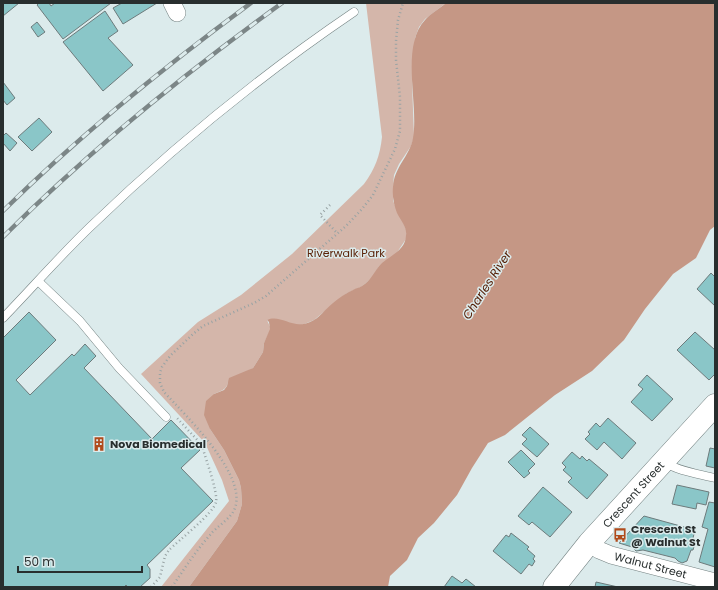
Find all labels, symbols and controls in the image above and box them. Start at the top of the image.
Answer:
park label: Riverwalk Park [307,245,385,261]
water label: Charles River [458,247,515,322]
building icon: Nova Biomedical [91,436,107,452]
place label: Nova Biomedical [110,436,206,452]
street label: Crescent Street [599,458,668,531]
place label: Crescent St @ Walnut St [631,521,701,550]
bus stop icon: Crescent St @ Walnut St [612,527,628,543]
scale bar [18,548,142,574]
street label: Walnut Street [613,548,688,582]
text: 50 m [24,553,55,570]

